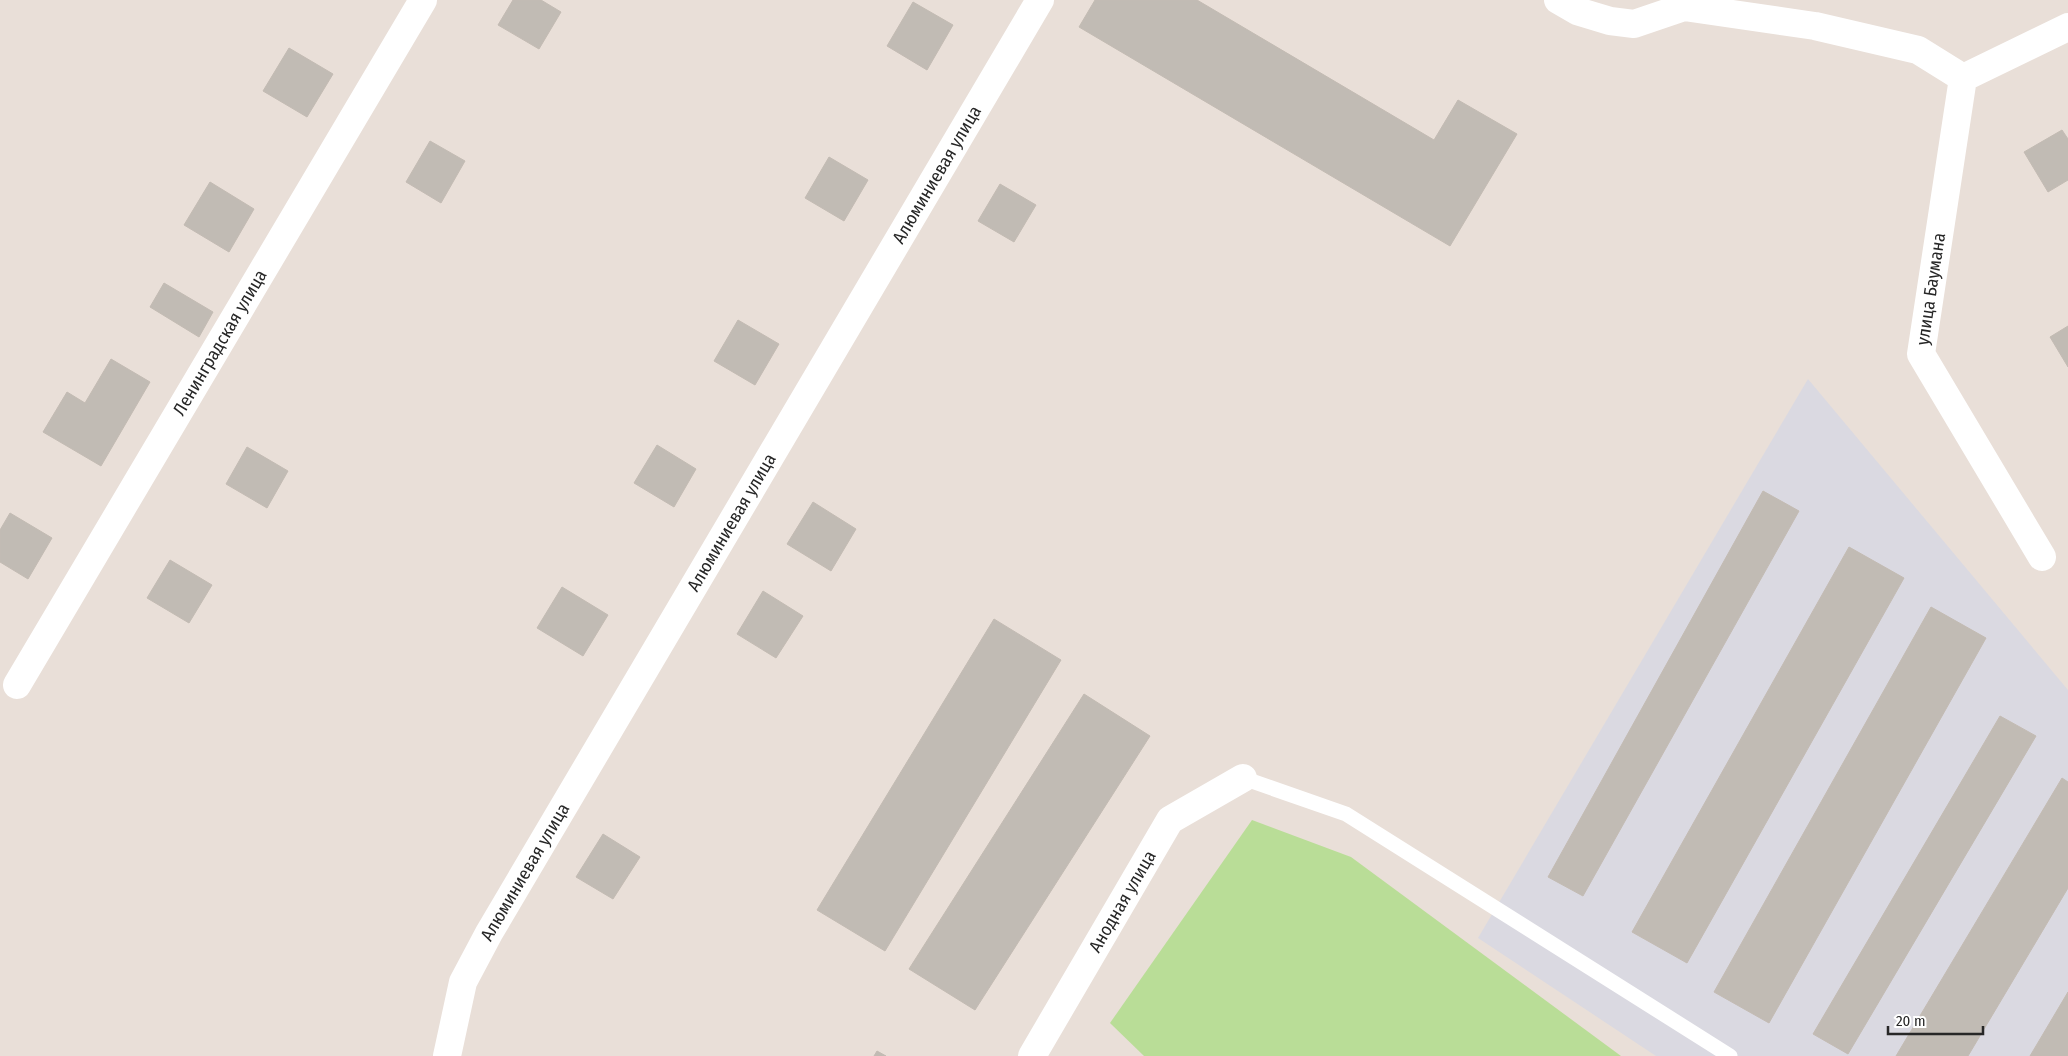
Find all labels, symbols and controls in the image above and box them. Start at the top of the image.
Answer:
street label: Алюминиевая улица [888,102,986,247]
street label: улица Баумана [1911,231,1950,347]
street label: Ленинградская улица [168,266,272,420]
street label: Алюминиевая улица [682,449,781,595]
street label: Алюминиевая улица [476,799,574,945]
street label: Анодная улица [1084,846,1161,956]
scale bar [1888,1004,1983,1036]
text: 20 m [1896,1012,1926,1030]

